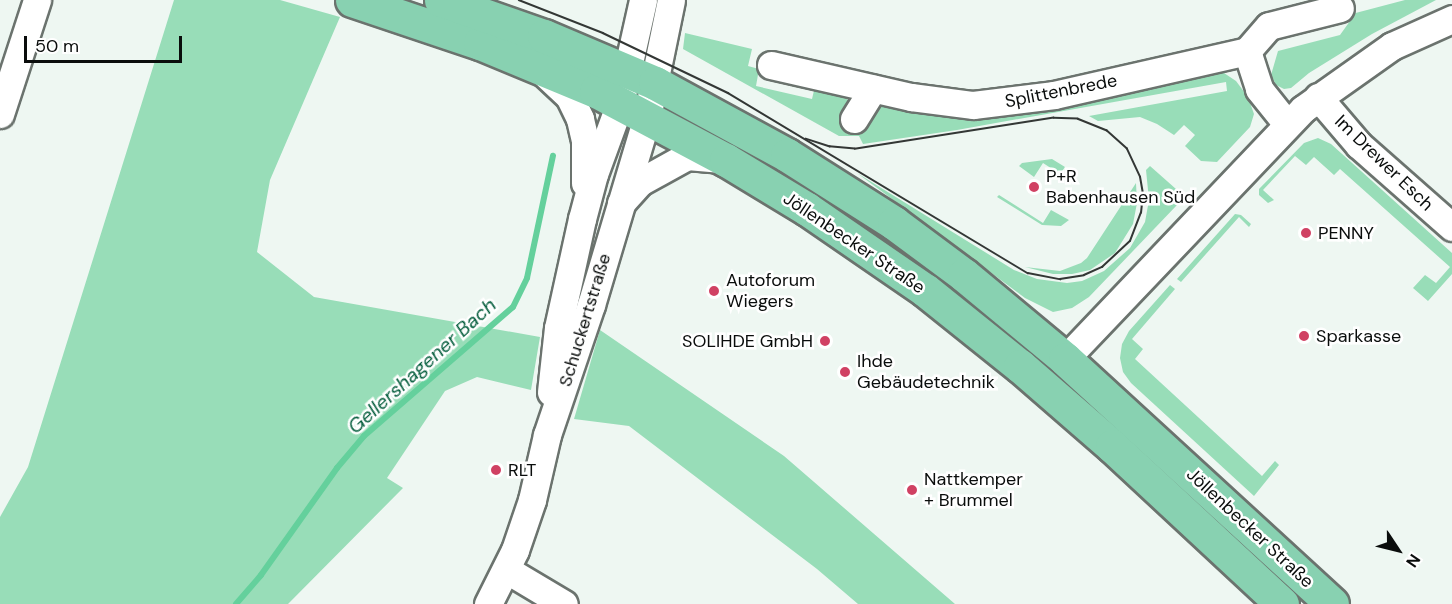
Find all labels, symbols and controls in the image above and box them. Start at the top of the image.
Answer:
scale bar [27,24,184,62]
text: 50 m [35,34,79,58]
street label: Splittenbrede [1003,70,1119,112]
street label: Im Drewer Esch [1330,111,1438,215]
place label: P+R Babenhausen Süd [1046,166,1195,208]
marker: P+R Babenhausen Süd [1027,180,1041,194]
street label: Jöllenbecker Straße [779,188,929,298]
place label: PENNY [1318,222,1374,244]
marker: PENNY [1299,226,1313,240]
street label: Schuckertstraße [554,251,616,389]
place label: Autoforum Wiegers [726,270,815,312]
marker: Autoforum Wiegers [707,284,721,298]
water label: Gellershagener Bach [343,293,501,439]
place label: Sparkasse [1316,325,1401,347]
marker: Sparkasse [1297,329,1311,343]
place label: SOLIHDE GmbH [682,330,813,352]
marker: SOLIHDE GmbH [818,334,832,348]
place label: Ihde Gebäudetechnik [857,351,995,394]
marker: Ihde Gebäudetechnik [838,365,852,379]
place label: RLT [508,459,536,481]
marker: RLT [489,463,503,477]
street label: Jöllenbecker Straße [1182,464,1318,592]
place label: Nattkemper + Brummel [924,469,1023,512]
marker: Nattkemper + Brummel [905,483,919,497]
north arrow [1368,520,1428,580]
text: N [1401,550,1425,571]

